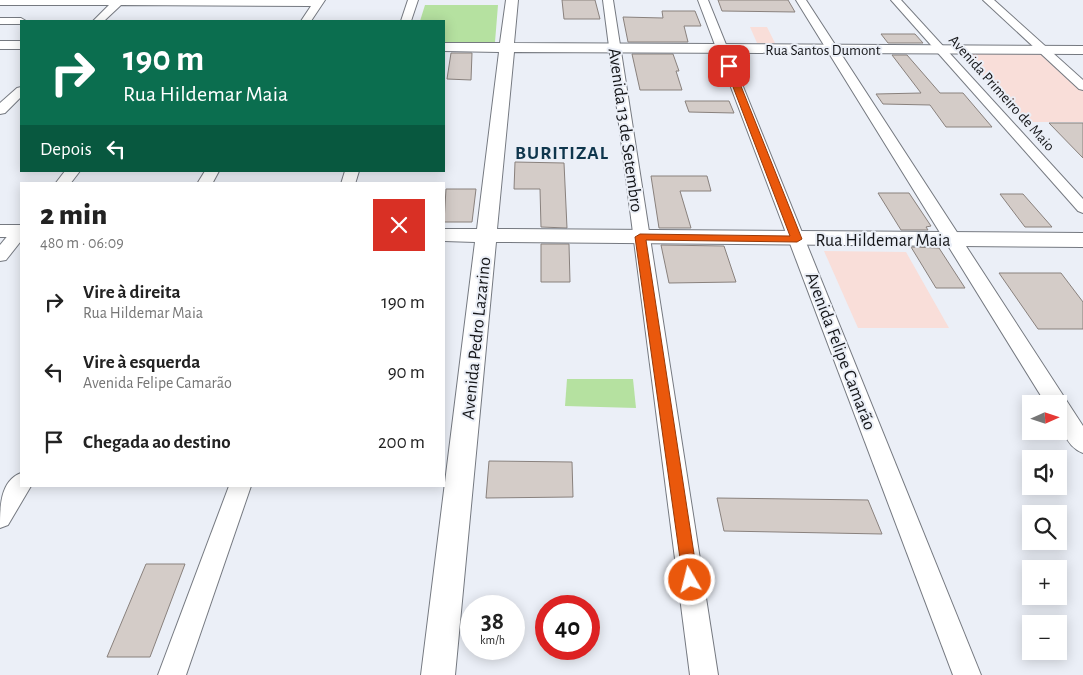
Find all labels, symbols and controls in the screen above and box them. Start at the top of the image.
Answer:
street label: Avenida Primeiro de Maio [946,33,1057,154]
icon: right [40,40,105,105]
text: 190 m [123,42,204,77]
street label: Rua Santos Dumont [765,43,881,58]
pin [708,45,750,87]
street label: Avenida 13 de Setembro [605,47,645,213]
icon: arrive [715,52,743,80]
text: Rua Hildemar Maia [123,83,288,105]
icon: left [102,135,130,163]
text: Depois [40,140,92,159]
district label: BURITIZAL [515,144,609,163]
button: close [373,199,425,251]
text: 2 min [40,200,107,230]
street label: Rua Hildemar Maia [815,232,951,250]
text: 480 m · 06:09 [40,235,124,251]
street label: Avenida Pedro Lazarino [460,256,495,420]
street label: Avenida Felipe Camarão [802,270,879,433]
text: Vire à direita [83,283,181,302]
icon: right [40,288,68,316]
text: 190 m [381,293,425,312]
text: Rua Hildemar Maia [83,305,203,321]
text: Vire à esquerda [83,353,200,372]
icon: left [40,358,68,386]
text: 90 m [388,363,425,382]
text: Avenida Felipe Camarão [83,375,232,391]
north arrow [1022,395,1068,440]
map controls [1022,395,1067,660]
icon: arrive [40,428,68,456]
text: Chegada ao destino [83,433,231,452]
text: 200 m [378,433,425,452]
button: sound [1022,450,1067,495]
button: search [1022,505,1067,550]
position arrow [663,553,715,605]
button: + [1022,560,1067,605]
speed limit sign: 40 [535,595,600,660]
text: 38 [481,609,504,634]
button: − [1022,615,1067,660]
text: km/h [480,634,505,646]

